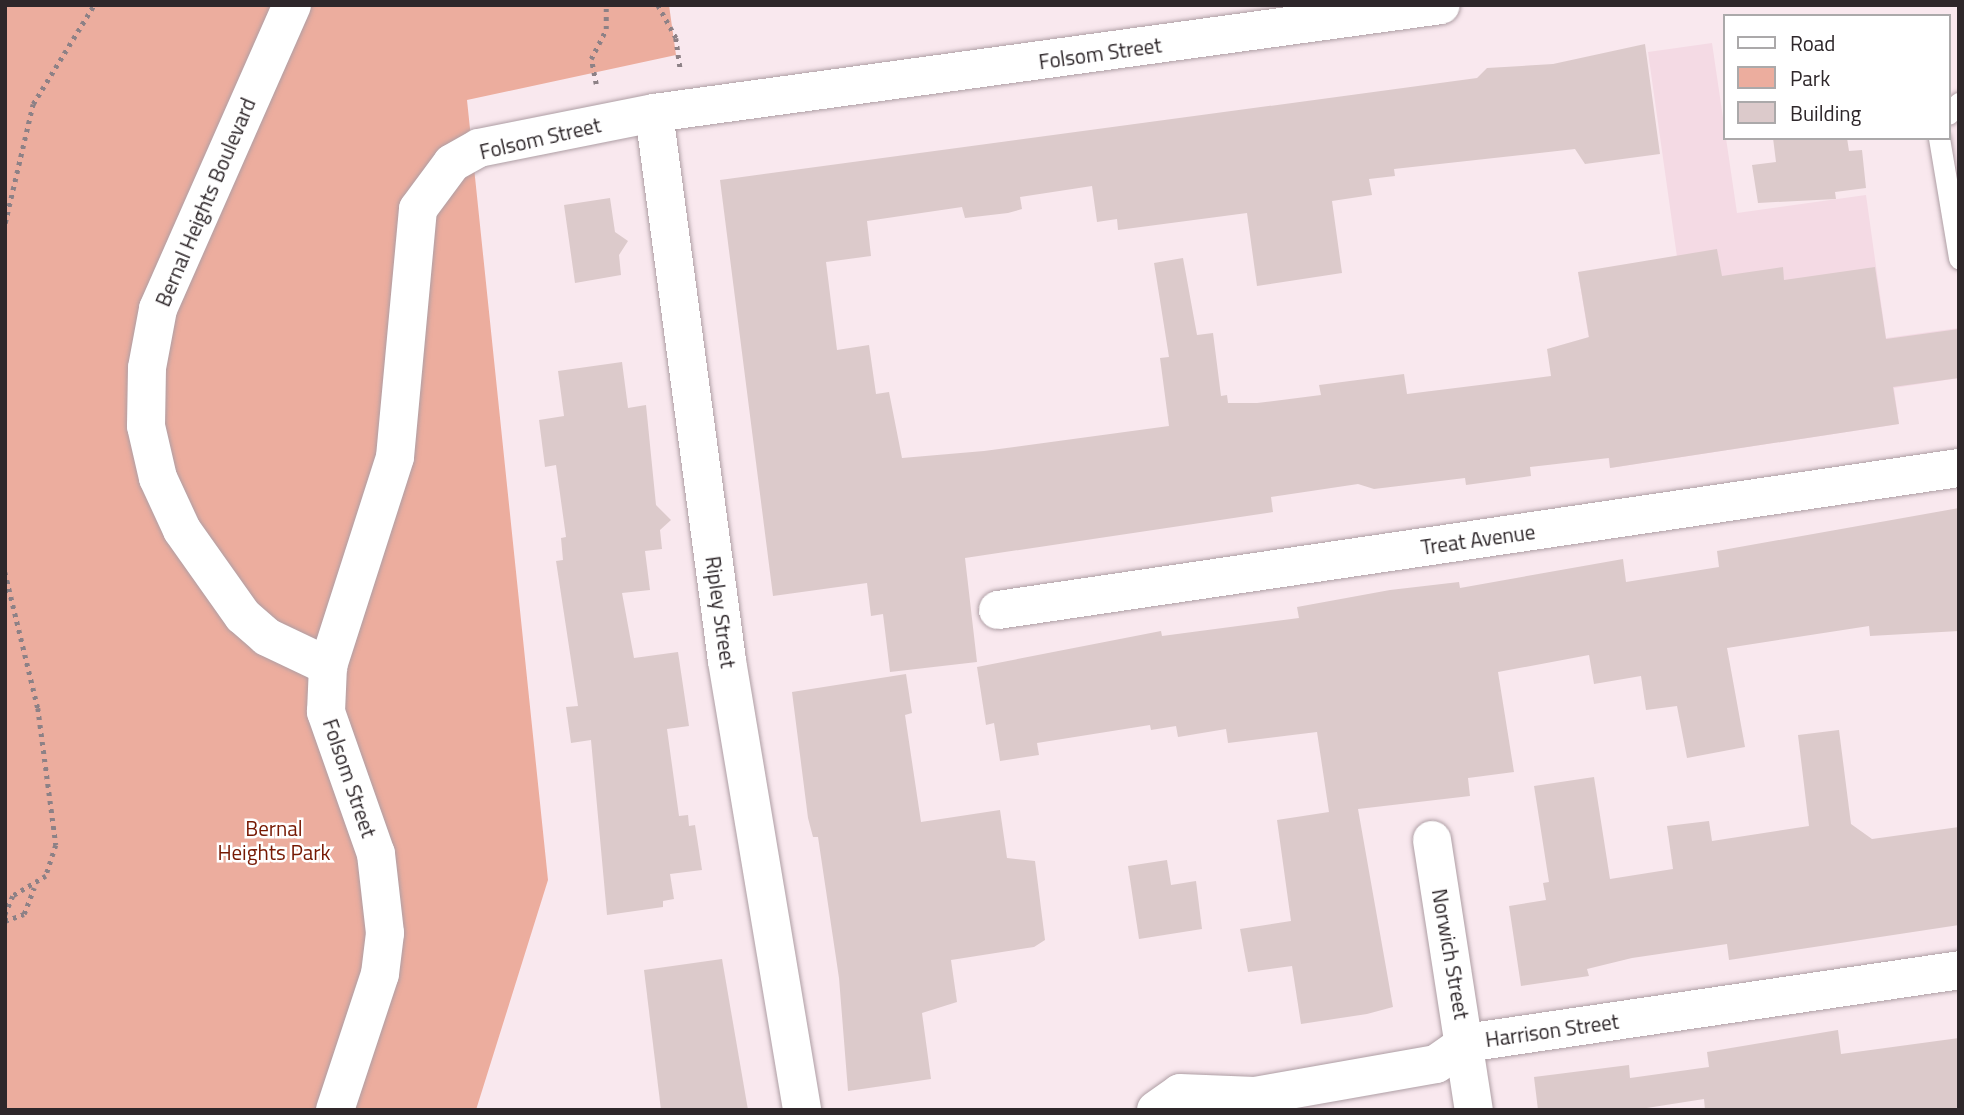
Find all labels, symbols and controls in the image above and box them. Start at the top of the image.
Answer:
legend [1722,14,1950,140]
text: Road [1790,27,1835,59]
street label: Folsom Street [1037,32,1163,74]
text: Park [1790,62,1830,94]
street label: Bernal Heights Boulevard [150,94,260,310]
text: Building [1790,97,1861,129]
street label: Folsom Street [477,112,603,164]
street label: Treat Avenue [1419,519,1537,559]
street label: Ripley Street [701,554,741,670]
street label: Folsom Street [318,715,382,841]
park label: Bernal Heights Park [217,815,331,865]
street label: Norwich Street [1427,887,1475,1021]
street label: Harrison Street [1484,1008,1620,1052]

